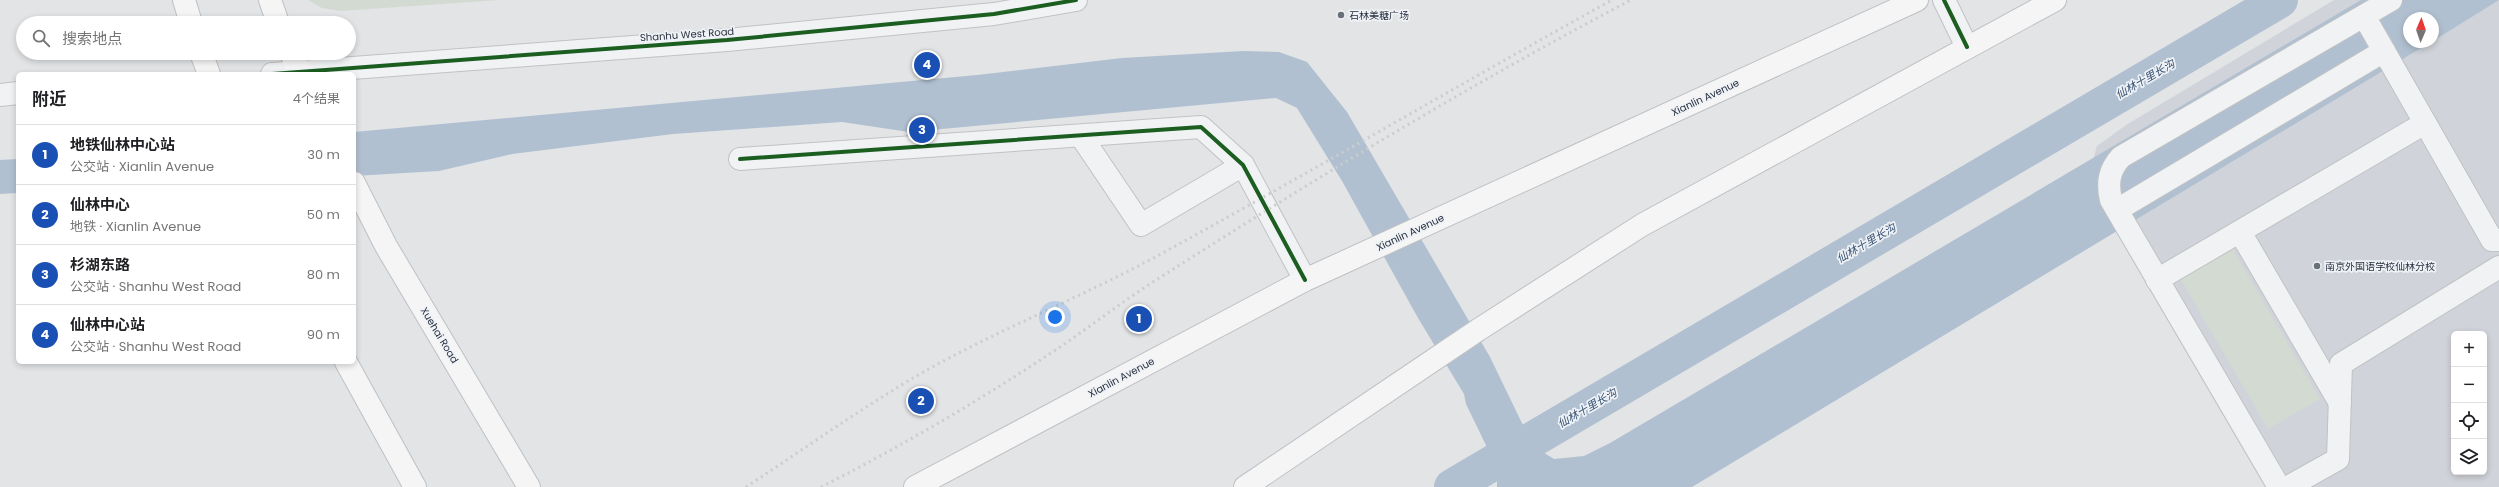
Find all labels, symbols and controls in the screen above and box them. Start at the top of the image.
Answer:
place label: 石林美糖广场 [1349,8,1409,23]
marker: 石林美糖广场 [1336,10,1346,20]
north arrow [2403,12,2439,48]
search box [16,16,356,60]
street label: Shanhu West Road [639,24,735,45]
icon: search [30,27,52,49]
text: 搜索地点 [62,28,122,49]
pin: 4 [914,50,940,80]
water label: 仙林十里长沟 [2112,55,2178,102]
street label: Xianlin Avenue [1669,75,1742,120]
text: 附近 [32,87,66,111]
text: 4个结果 [293,89,340,108]
pin: 3 [909,115,935,145]
text: 地铁仙林中心站 [70,134,175,155]
text: 1 [43,145,47,164]
text: 30 m [307,145,340,164]
text: 公交站 · Xianlin Avenue [70,157,214,176]
text: 仙林中心 [70,194,130,215]
text: 2 [41,205,49,224]
text: 50 m [307,205,340,224]
street label: Xianlin Avenue [1374,210,1447,255]
text: 地铁 · Xianlin Avenue [70,217,201,236]
water label: 仙林十里长沟 [1833,219,1899,266]
text: 杉湖东路 [70,254,130,275]
place label: 南京外国语学校仙林分校 [2325,259,2435,274]
marker: 南京外国语学校仙林分校 [2312,261,2322,271]
text: 3 [41,265,49,284]
text: 80 m [307,265,340,284]
text: 公交站 · Shanhu West Road [70,277,241,296]
street label: Xuehai Road [417,304,462,366]
pin: 1 [1126,304,1152,334]
your location [1045,307,1065,327]
text: 仙林中心站 [70,314,145,335]
text: 4 [41,325,49,344]
text: 90 m [307,325,340,344]
map controls [2451,331,2487,475]
button: + [2451,331,2487,367]
text: 公交站 · Shanhu West Road [70,337,241,356]
street label: Xianlin Avenue [1085,354,1157,401]
button: − [2451,367,2487,403]
water label: 仙林十里长沟 [1554,384,1620,431]
pin: 2 [908,386,934,416]
button: locate [2451,403,2487,439]
button: layers [2451,439,2487,475]

